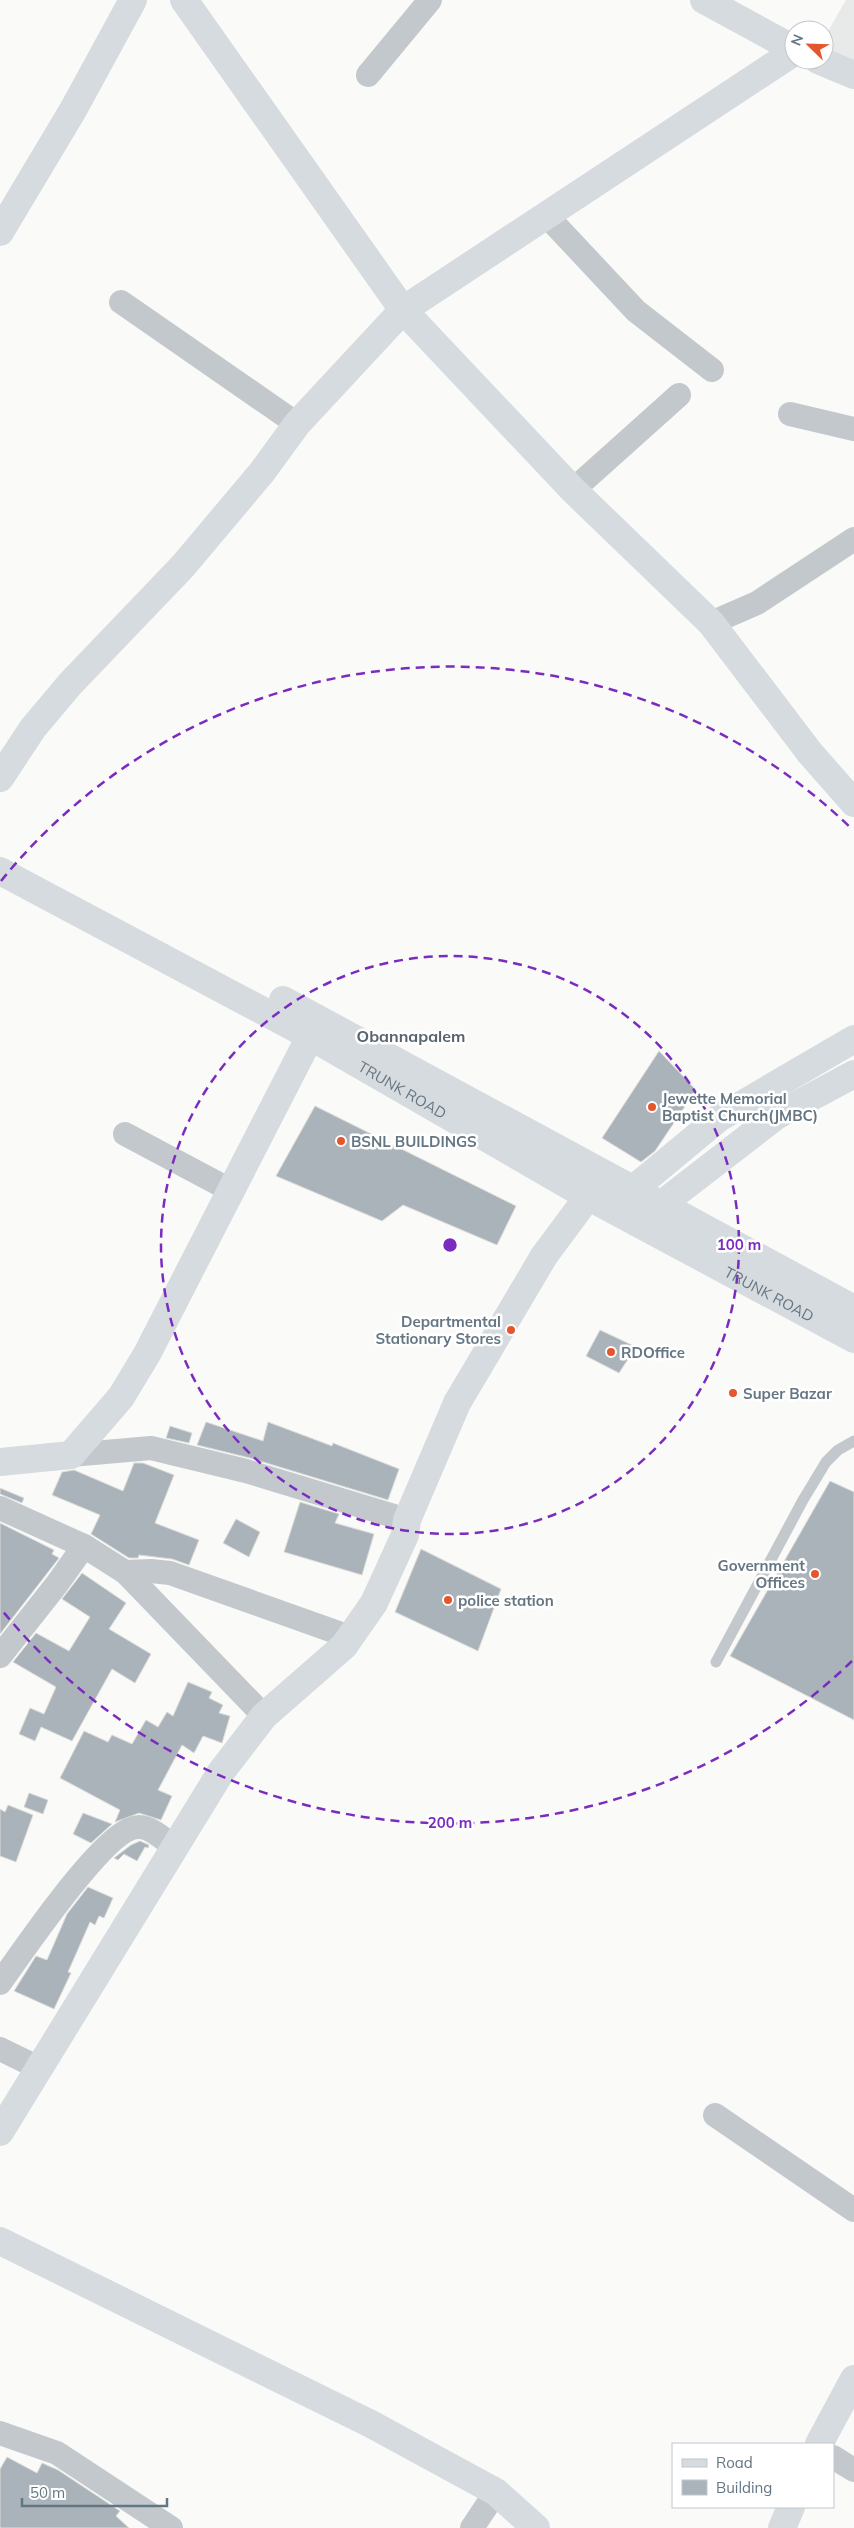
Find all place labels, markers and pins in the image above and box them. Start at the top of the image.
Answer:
place label: Jewette Memorial Baptist Church(JMBC) [662,1089,818,1125]
marker: Jewette Memorial Baptist Church(JMBC) [646,1101,658,1113]
place label: BSNL BUILDINGS [351,1132,477,1151]
marker: BSNL BUILDINGS [335,1135,347,1147]
centre of rings [441,1236,459,1254]
place label: Departmental Stationary Stores [375,1312,501,1348]
marker: Departmental Stationary Stores [505,1324,517,1336]
place label: RDOffice [621,1343,685,1362]
marker: RDOffice [605,1346,617,1358]
place label: Super Bazar [743,1384,832,1403]
marker: Super Bazar [727,1387,739,1399]
place label: Government Offices [718,1556,805,1592]
marker: Government Offices [809,1568,821,1580]
place label: police station [458,1591,554,1610]
marker: police station [442,1594,454,1606]

